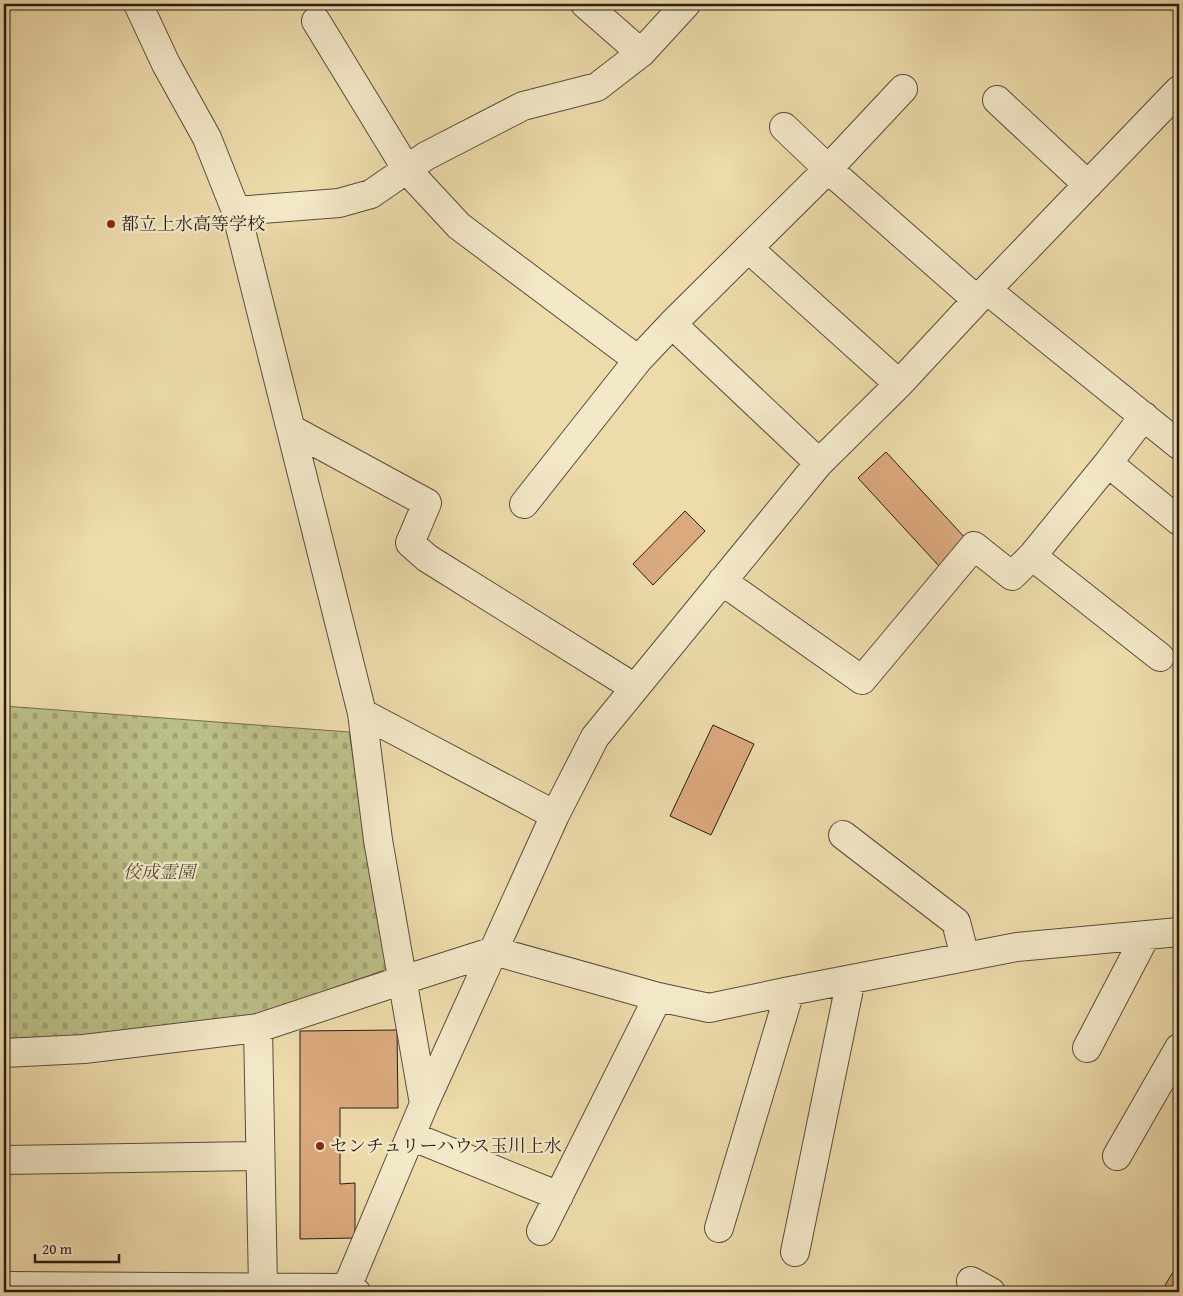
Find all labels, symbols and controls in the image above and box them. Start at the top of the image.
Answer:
place label: 都立上水高等学校 [121,210,265,237]
marker: 都立上水高等学校 [105,218,117,230]
park label: 佼成霊園 [123,858,198,885]
place label: センチュリーハウス玉川上水 [330,1132,562,1159]
marker: センチュリーハウス玉川上水 [314,1140,326,1152]
scale bar [35,1231,119,1263]
text: 20 m [42,1238,73,1259]

